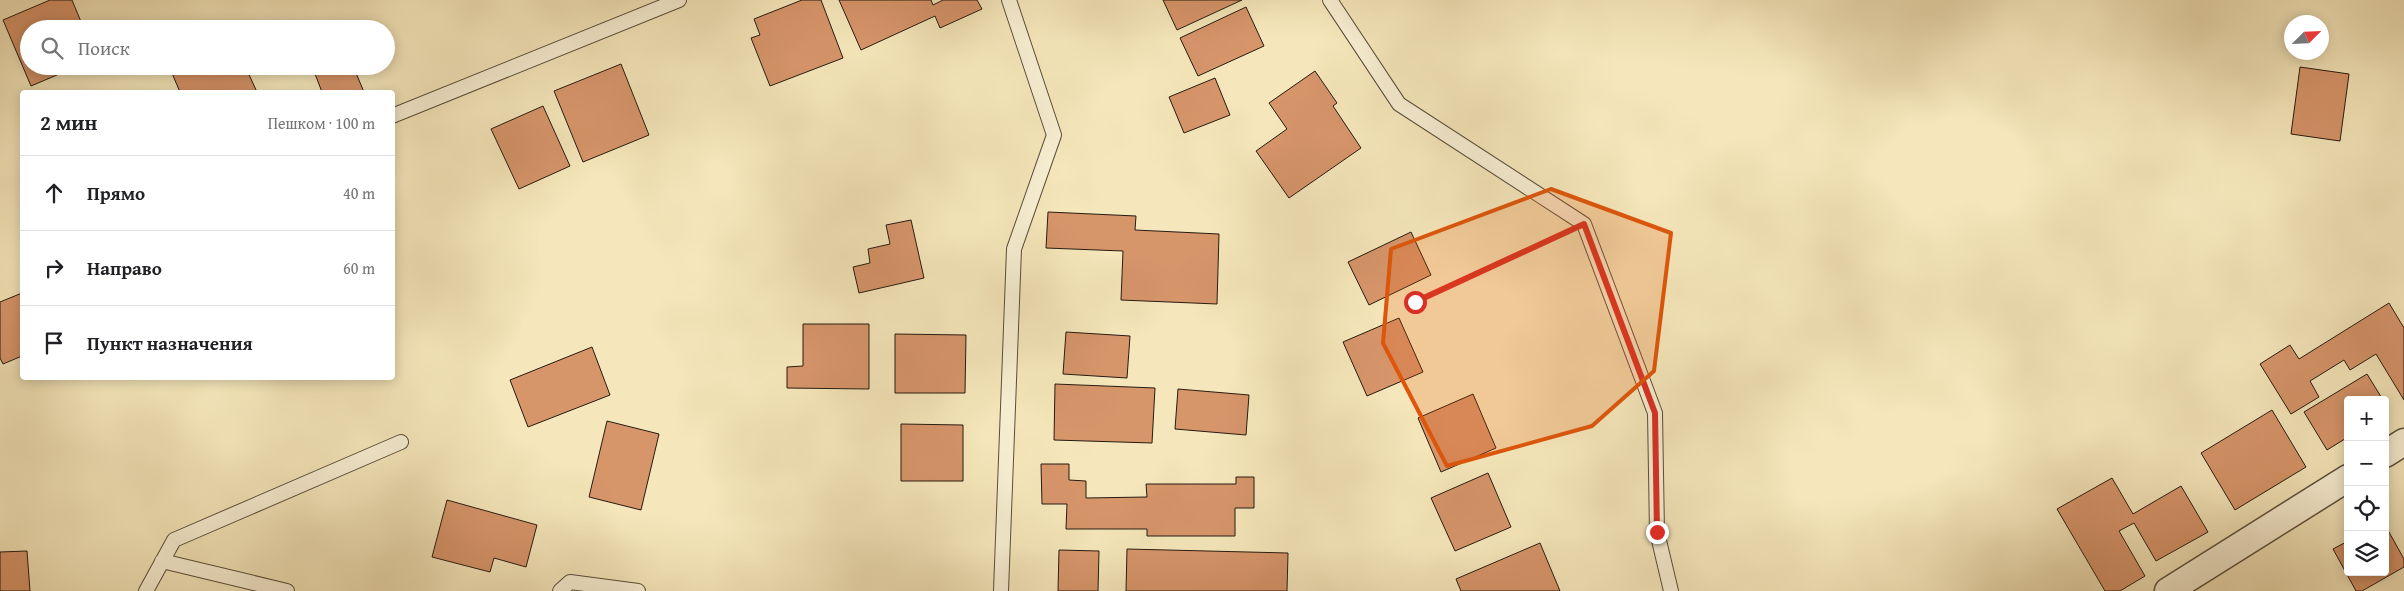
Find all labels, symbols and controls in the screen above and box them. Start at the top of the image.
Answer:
north arrow [2284,15,2329,60]
search box [20,20,395,75]
icon: search [38,34,66,62]
text: Поиск [78,34,130,62]
text: 2 мин [40,107,97,138]
text: Пешком · 100 m [268,111,375,135]
icon: ahead [40,179,68,207]
text: Прямо [87,179,145,207]
text: 40 m [343,181,375,205]
icon: right [40,254,68,282]
text: Направо [87,254,162,282]
text: 60 m [343,256,375,280]
route start [1404,291,1427,314]
icon: arrive [40,329,68,357]
text: Пункт назначения [87,329,253,357]
map controls [2344,396,2389,576]
button: + [2344,396,2389,441]
button: − [2344,441,2389,486]
button: locate [2344,486,2389,531]
route end [1646,521,1669,544]
button: layers [2344,531,2389,576]

